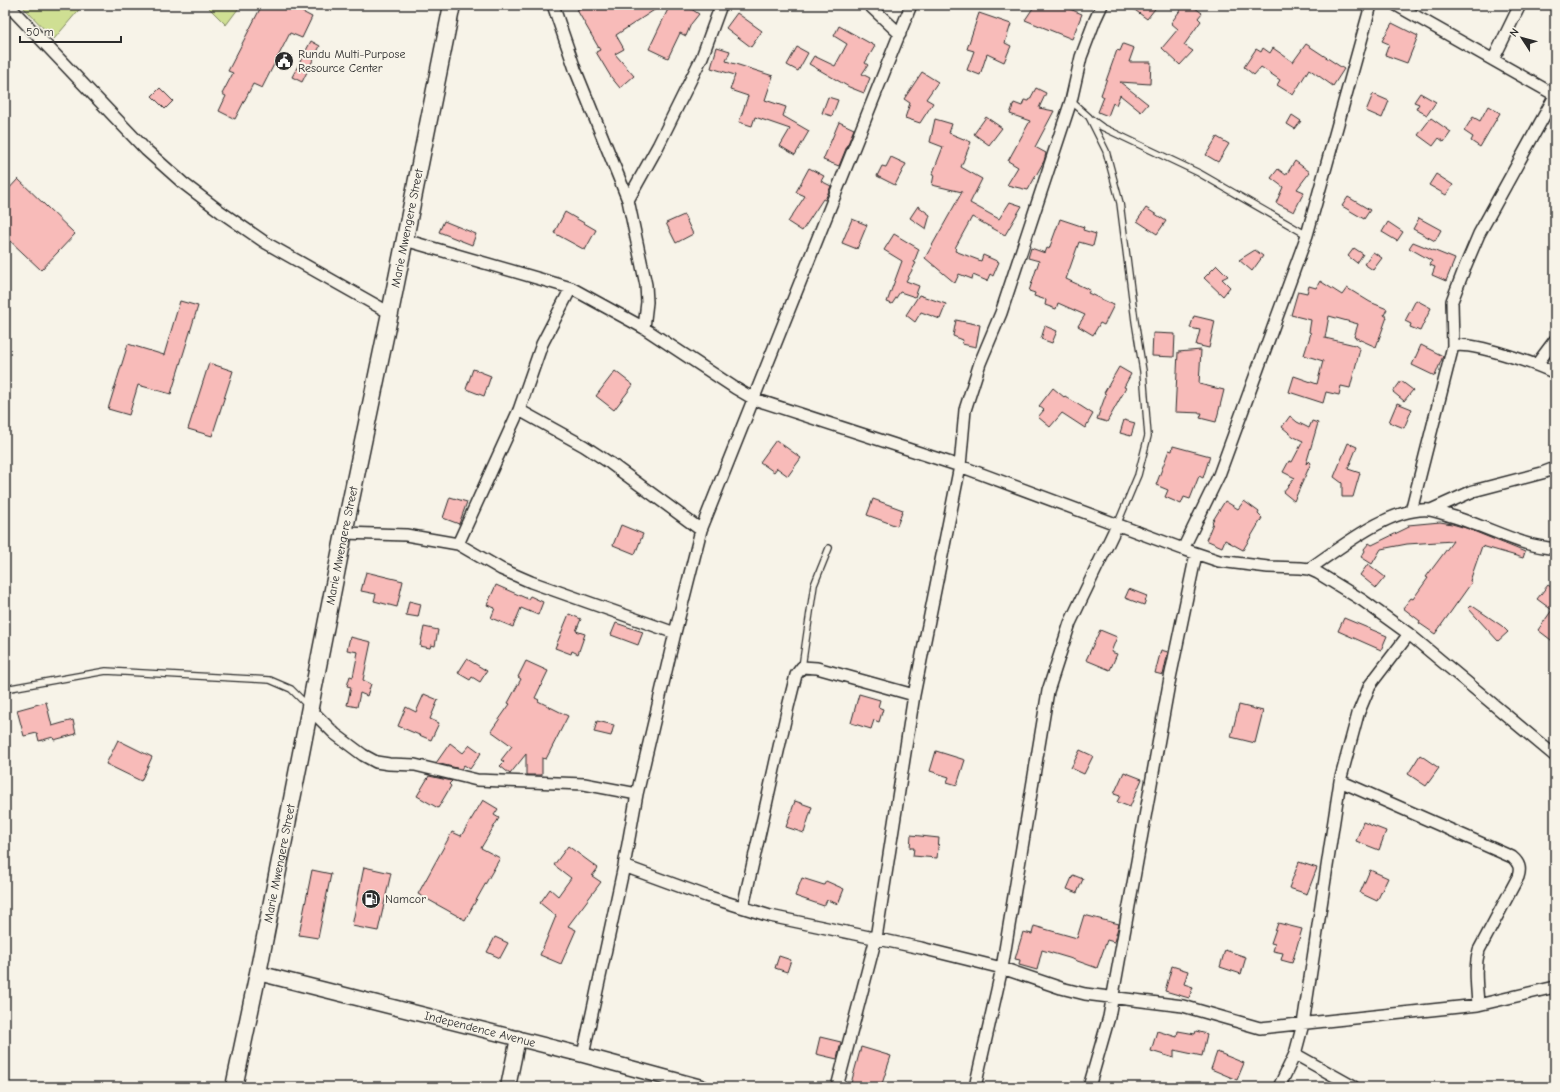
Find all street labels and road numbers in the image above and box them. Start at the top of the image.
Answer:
street label: Marie Mwengere Street [388,167,426,289]
street label: Marie Mwengere Street [323,485,361,606]
street label: Marie Mwengere Street [261,803,298,924]
street label: Independence Avenue [423,1008,537,1050]

